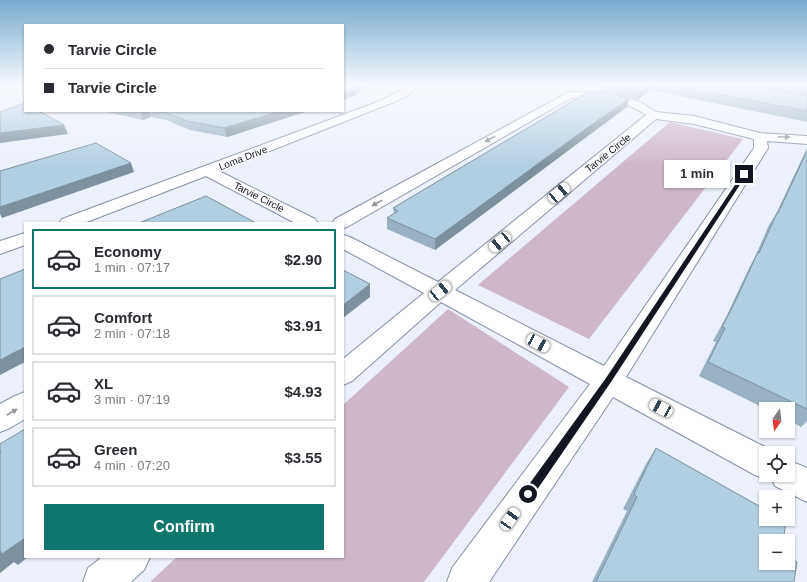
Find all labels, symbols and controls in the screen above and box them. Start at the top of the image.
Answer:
text: Tarvie Circle [68,41,157,58]
text: Tarvie Circle [68,79,157,96]
street label: Tarvie Circle [583,131,633,175]
one-way arrow [778,134,790,141]
one-way arrow [484,136,496,143]
street label: Loma Drive [217,144,269,172]
callout: 1 min [664,160,730,188]
route end [735,165,753,183]
text: 1 min [680,166,714,181]
street label: Tarvie Circle [232,180,286,215]
car [546,181,572,205]
one-way arrow [371,199,383,206]
car [487,230,513,254]
icon: car [46,241,82,277]
text: Economy [94,243,162,260]
text: $2.90 [284,251,322,268]
text: 1 min · 07:17 [94,260,170,275]
car [427,279,453,303]
icon: car [46,307,82,343]
text: Comfort [94,309,152,326]
text: $3.91 [284,317,322,334]
text: 2 min · 07:18 [94,326,170,341]
car [525,332,551,354]
icon: car [46,373,82,409]
text: XL [94,375,113,392]
text: $4.93 [284,383,322,400]
text: 3 min · 07:19 [94,392,170,407]
car [648,397,674,419]
north arrow [759,402,795,438]
map controls [759,402,795,570]
one-way arrow [7,408,18,415]
icon: car [46,439,82,475]
text: Green [94,441,137,458]
button: locate [759,446,795,482]
text: $3.55 [284,449,322,466]
text: 4 min · 07:20 [94,458,170,473]
route start [519,485,537,503]
button: + [759,490,795,526]
button: Confirm [44,504,324,550]
car [498,506,522,532]
button: − [759,534,795,570]

